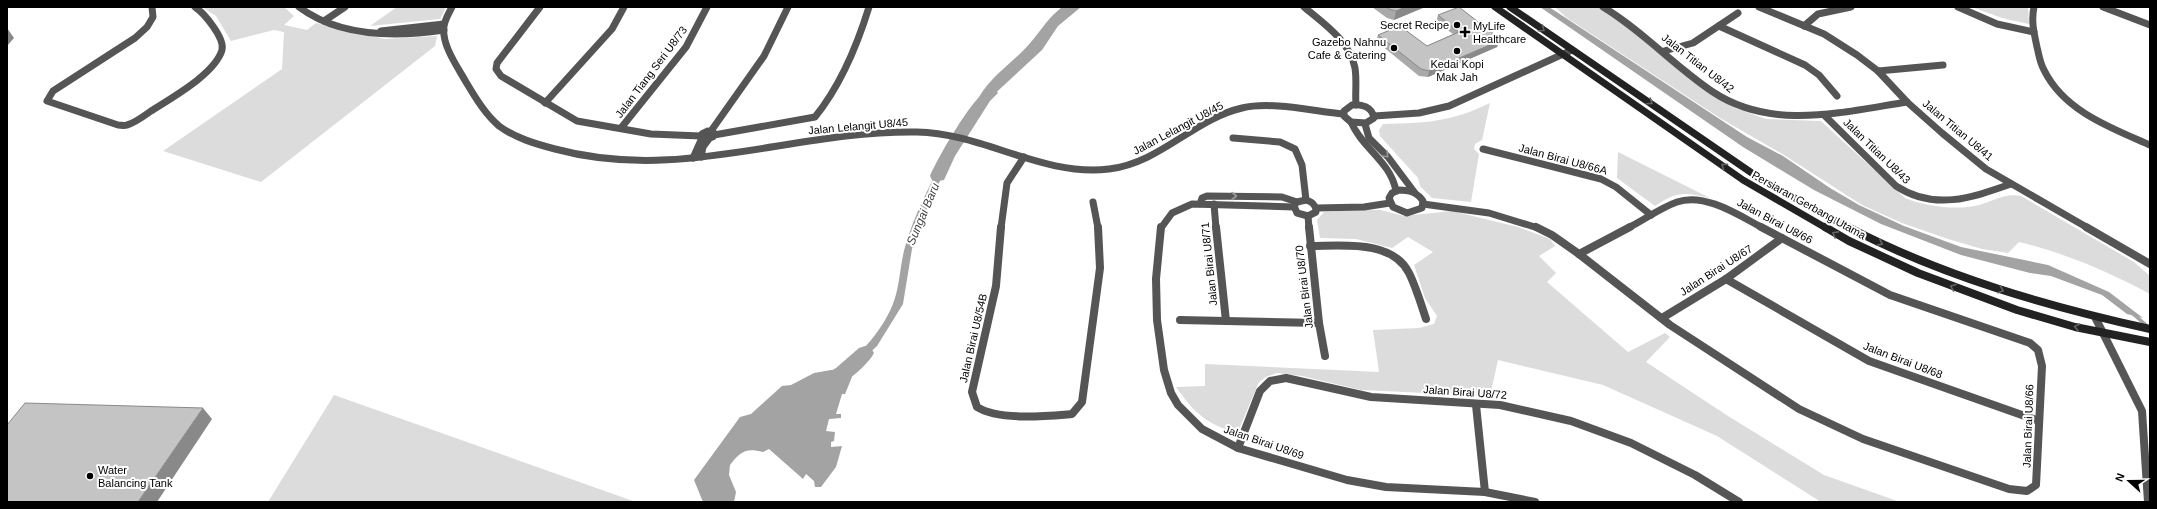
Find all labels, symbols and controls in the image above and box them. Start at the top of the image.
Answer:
place label: Secret Recipe [1380,19,1449,31]
marker: Secret Recipe [1452,20,1462,30]
place label: MyLife Healthcare [1473,20,1526,45]
street label: Jalan Tiang Seri U8/73 [613,24,689,120]
one-way arrow [1538,24,1545,32]
marker: MyLife Healthcare [1460,27,1470,37]
street label: Jalan Titian U8/42 [1660,31,1736,95]
place label: Gazebo Nahnu Cafe & Catering [1308,36,1386,61]
marker: Gazebo Nahnu Cafe & Catering [1389,43,1399,53]
marker: Kedai Kopi Mak Jah [1452,46,1462,56]
place label: Kedai Kopi Mak Jah [1430,58,1484,83]
street label: Jalan Titian U8/41 [1920,97,1996,163]
one-way arrow [1646,98,1653,105]
street label: Jalan Lelangit U8/45 [1131,99,1225,157]
street label: Jalan Lelangit U8/45 [808,116,908,136]
street label: Jalan Titian U8/43 [1841,116,1913,186]
street label: Jalan Birai U8/66A [1517,141,1609,177]
one-way arrow [1381,150,1388,158]
one-way arrow [1721,164,1728,171]
street label: Persiaran Gerbang Utama [1750,169,1869,242]
water label: Sungai Baru [904,181,942,247]
one-way arrow [1231,192,1237,200]
street label: Jalan Birai U8/66 [1735,196,1815,246]
street label: Jalan Birai U8/71 [1199,222,1219,306]
one-way arrow [1832,231,1839,238]
one-way arrow [1875,238,1883,246]
street label: Jalan Birai U8/67 [1678,242,1754,298]
street label: Jalan Birai U8/70 [1293,245,1315,329]
one-way arrow [1950,284,1958,292]
one-way arrow [1997,285,2004,294]
street label: Jalan Birai U8/54B [957,292,989,384]
one-way arrow [2073,323,2080,332]
street label: Jalan Birai U8/68 [1862,339,1944,381]
street label: Jalan Birai U8/72 [1423,383,1507,401]
street label: Jalan Birai U8/66 [2021,384,2035,468]
street label: Jalan Birai U8/69 [1222,423,1306,461]
north arrow [2109,461,2149,501]
place label: Water Balancing Tank [98,464,173,489]
marker: Water Balancing Tank [85,471,95,481]
text: N [2113,472,2127,483]

